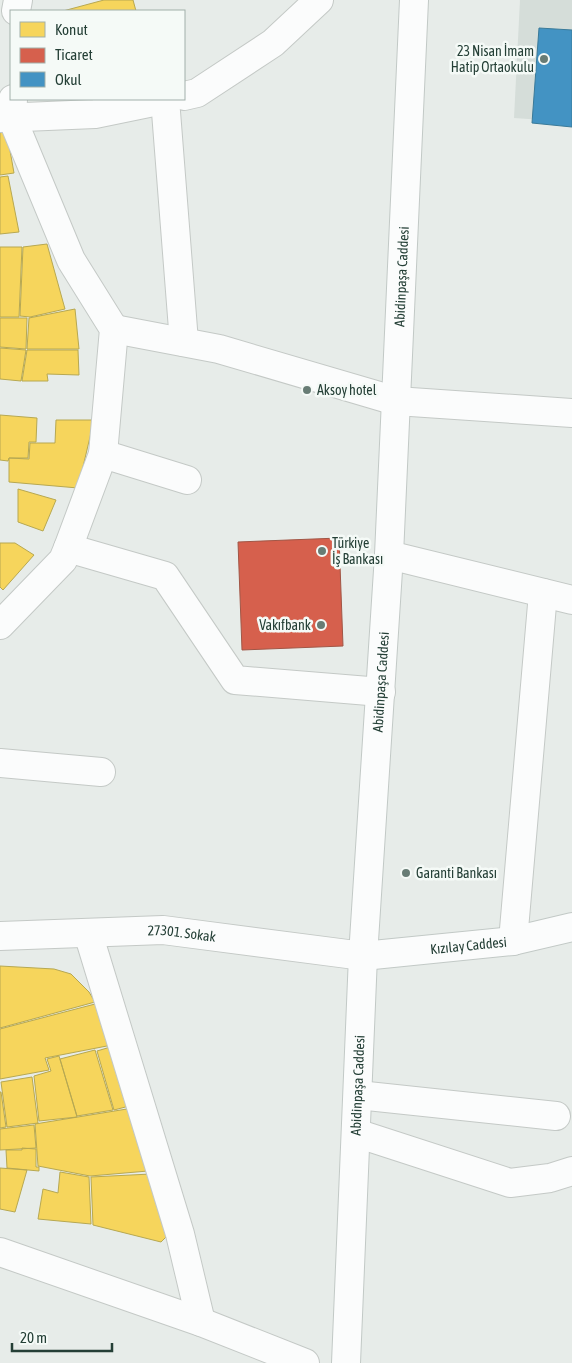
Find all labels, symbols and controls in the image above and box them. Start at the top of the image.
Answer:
legend [10,10,185,100]
text: Konut [55,21,88,38]
place label: 23 Nisan İmam Hatip Ortaokulu [451,43,534,75]
text: Ticaret [55,46,93,63]
marker: 23 Nisan İmam Hatip Ortaokulu [538,53,550,65]
text: Okul [55,71,82,88]
street label: Abidinpaşa Caddesi [391,226,412,327]
place label: Aksoy hotel [317,382,377,398]
marker: Aksoy hotel [301,384,313,396]
place label: Türkiye İş Bankası [332,535,383,567]
marker: Türkiye İş Bankası [316,545,328,557]
place label: Vakıfbank [259,617,311,633]
marker: Vakıfbank [315,619,327,631]
street label: Abidinpaşa Caddesi [370,631,392,733]
place label: Garanti Bankası [416,865,497,881]
marker: Garanti Bankası [400,867,412,879]
street label: 27301. Sokak [147,922,217,945]
street label: Kızılay Caddesi [429,934,508,957]
street label: Abidinpaşa Caddesi [348,1035,368,1136]
scale bar [12,1320,112,1352]
text: 20 m [20,1329,47,1346]

